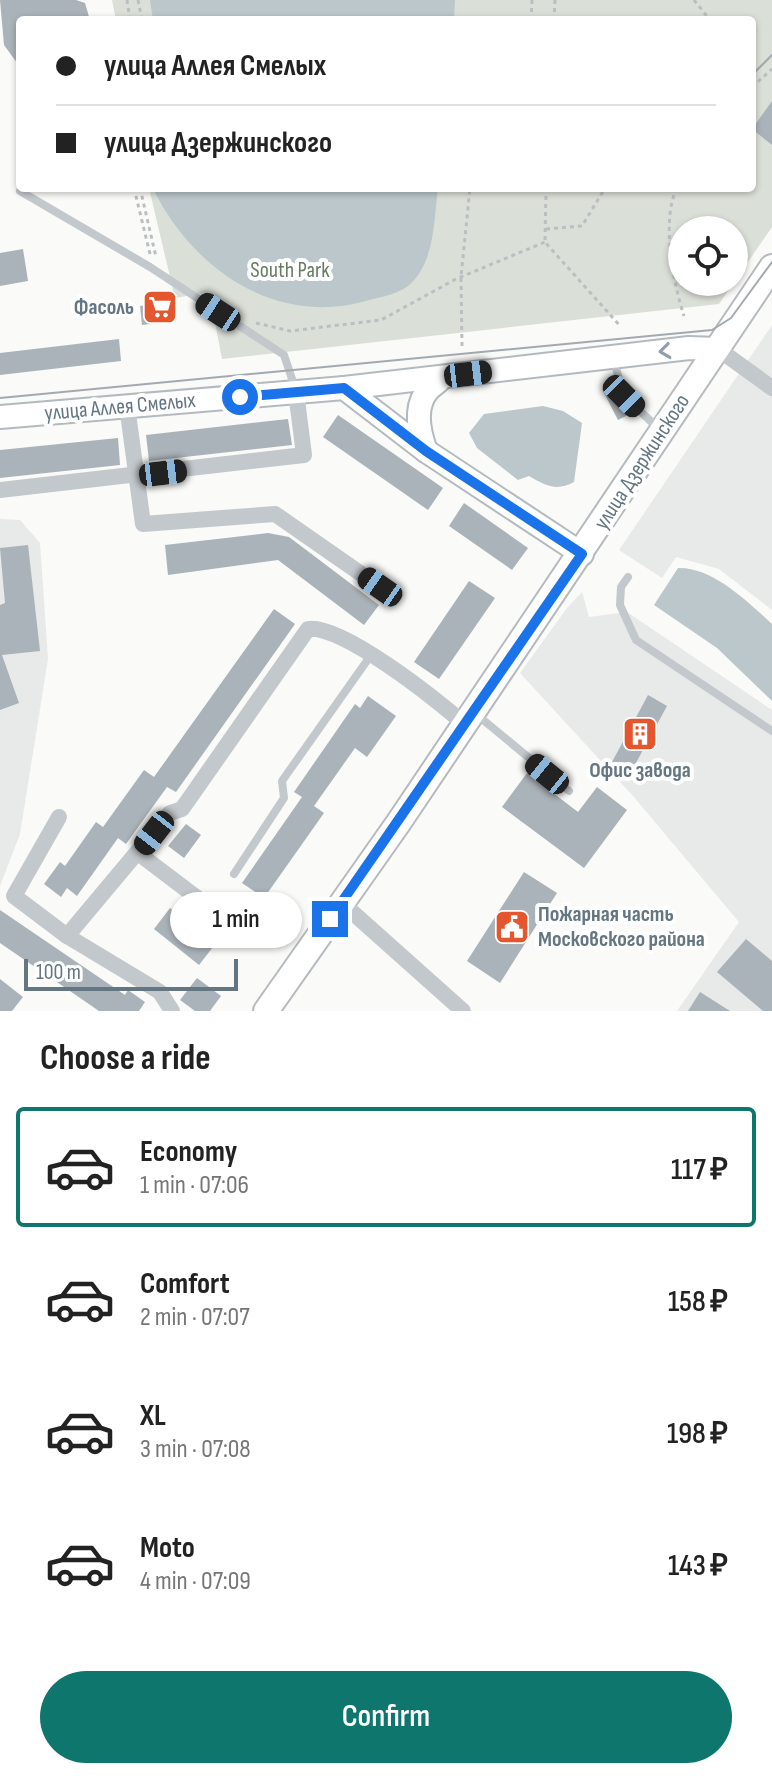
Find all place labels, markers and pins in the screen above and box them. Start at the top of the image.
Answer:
supermarket icon: Фасоль [141,288,179,326]
place label: Фасоль [74,294,134,321]
building icon: Офис завода [621,715,659,753]
place label: Офис завода [589,757,691,784]
place label: Пожарная часть Московского района [538,901,705,953]
public building icon: Пожарная часть Московского района [493,908,531,946]

